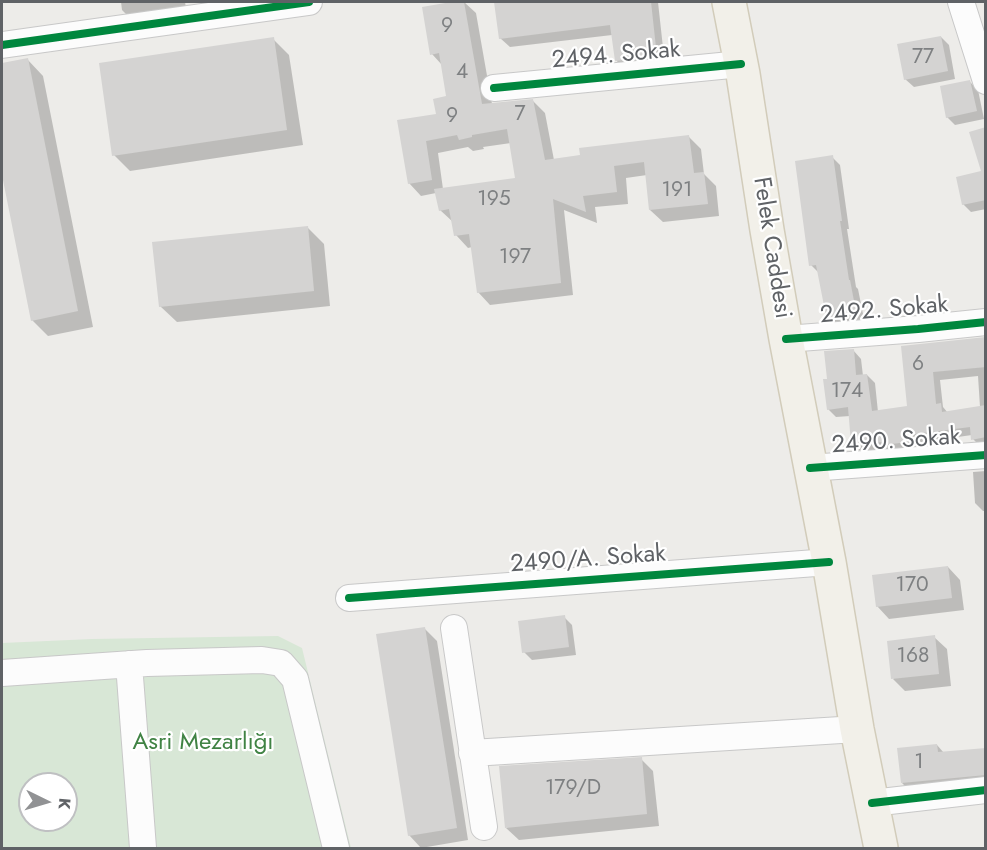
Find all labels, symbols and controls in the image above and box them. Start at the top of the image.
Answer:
house number: 9 [441,14,453,40]
street label: 2494. Sokak [551,36,681,76]
house number: 77 [912,45,934,71]
house number: 4 [456,60,468,86]
house number: 7 [514,102,526,128]
house number: 9 [446,104,458,130]
street label: Felek Caddesi [746,175,796,321]
house number: 191 [662,178,692,204]
house number: 195 [477,187,511,213]
house number: 197 [499,245,531,271]
street label: 2492. Sokak [819,291,949,331]
house number: 6 [912,352,924,378]
house number: 174 [831,379,863,405]
street label: 2490. Sokak [831,423,961,461]
street label: 2490/A. Sokak [509,540,667,580]
house number: 170 [895,573,929,599]
house number: 168 [896,644,930,670]
park label: Asri Mezarlığı [132,729,274,757]
house number: 1 [914,750,924,776]
north arrow [18,772,78,832]
house number: 179/D [545,776,601,802]
text: K [52,797,76,810]

